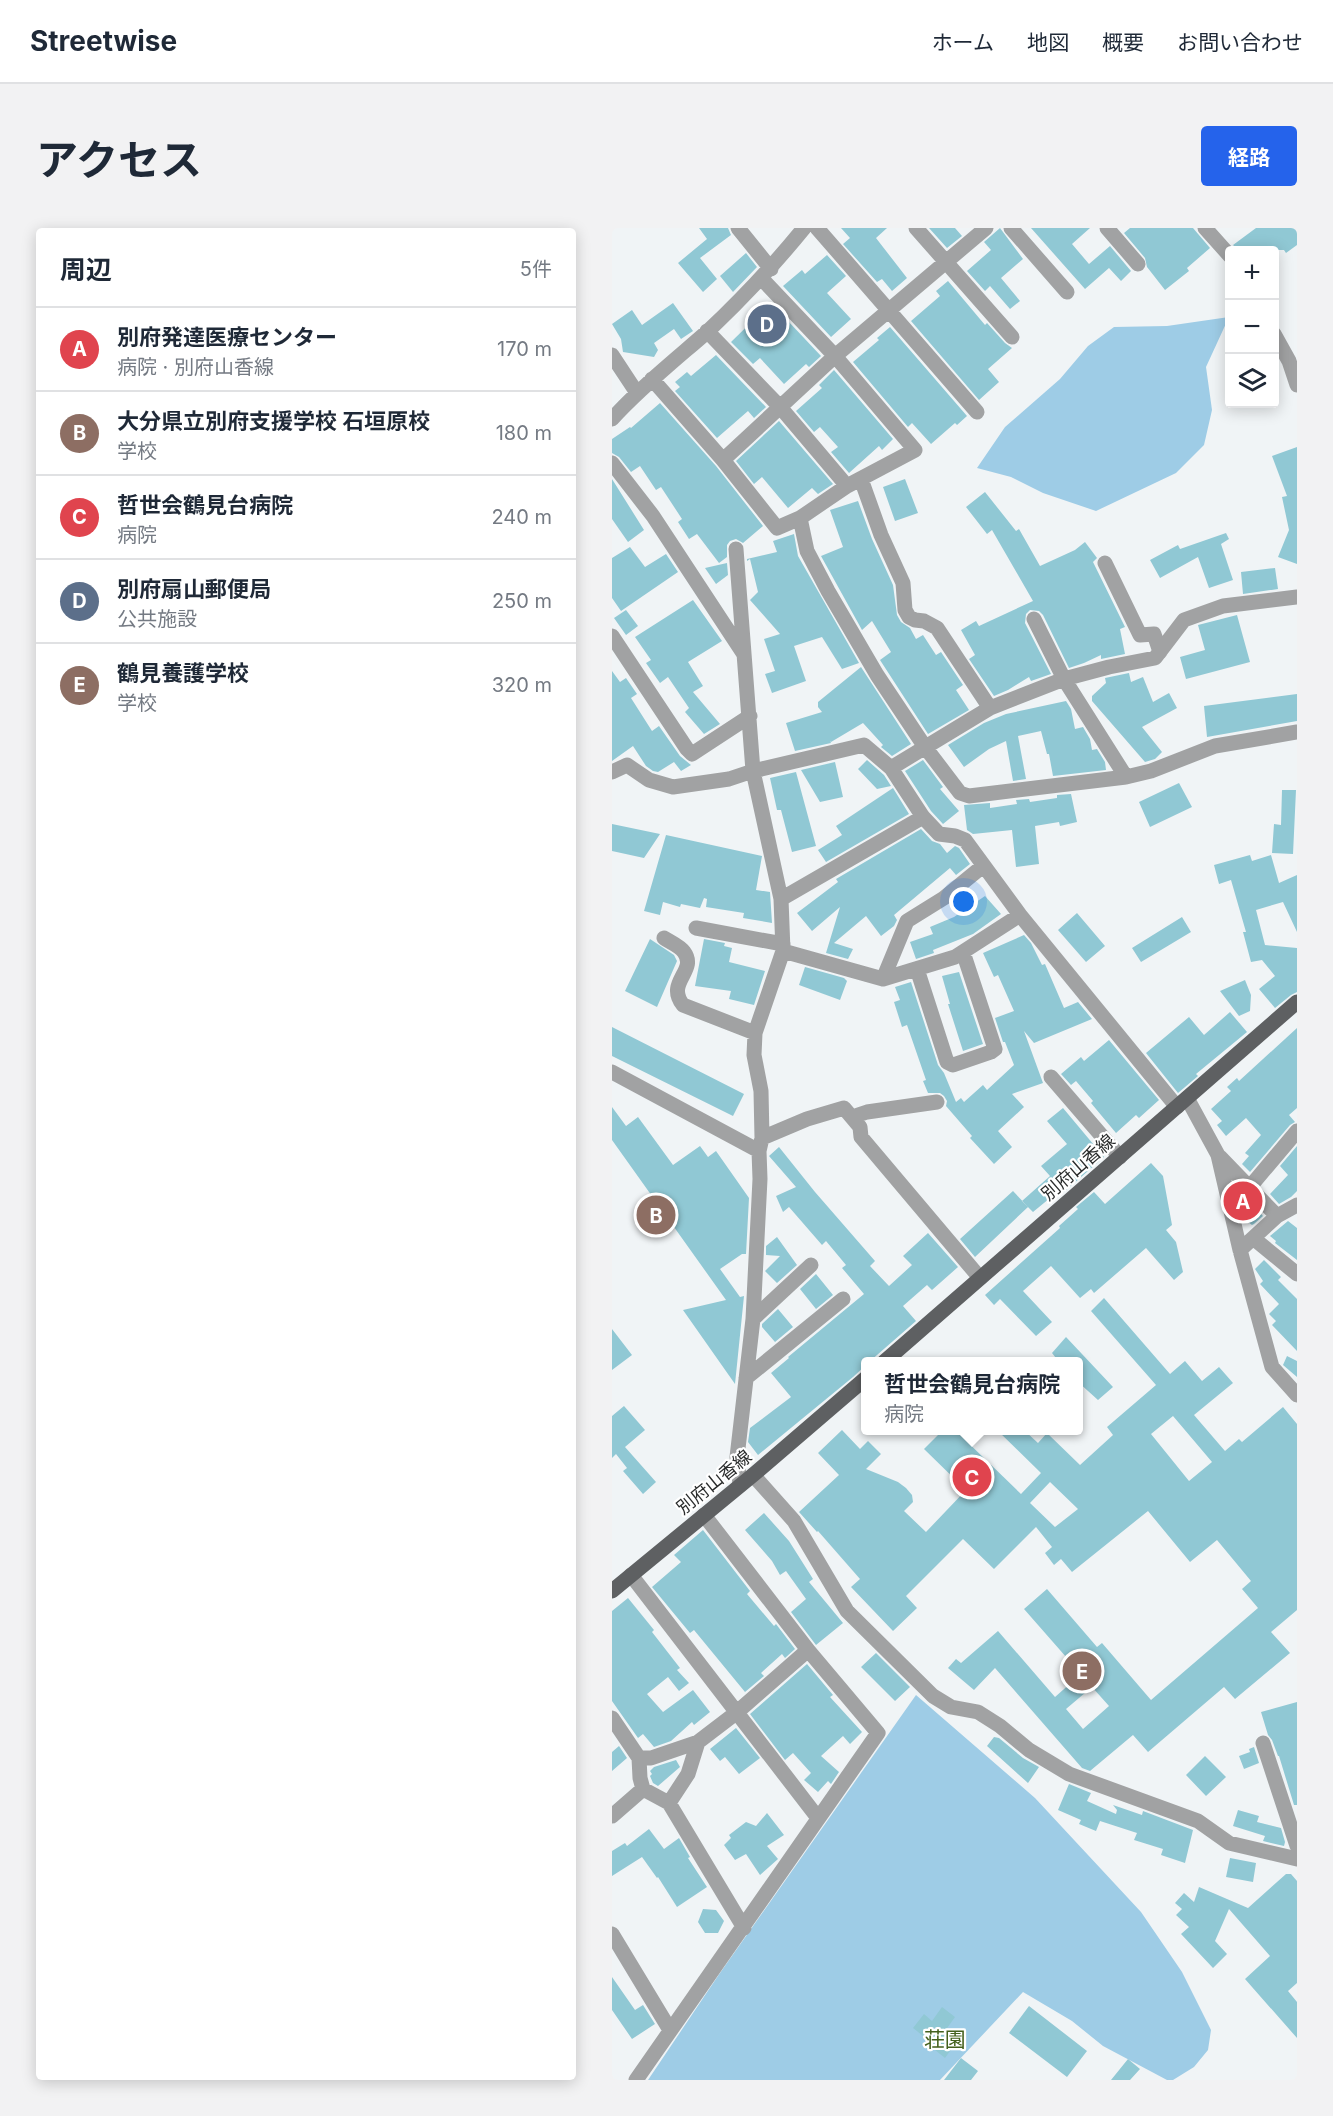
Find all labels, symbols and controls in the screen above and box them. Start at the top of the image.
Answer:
text: Streetwise [30,24,177,58]
text: ホーム [932,30,994,55]
text: 地図 [1027,30,1069,55]
text: 概要 [1102,30,1144,55]
text: お問い合わせ [1177,30,1303,55]
button: 経路 [1201,126,1297,186]
text: アクセス [36,134,202,185]
map controls [1225,246,1279,408]
button: + [1225,246,1279,300]
text: 周辺 [60,254,112,285]
text: 5件 [520,257,552,281]
button: − [1225,300,1279,354]
pin: D [748,302,786,346]
text: 別府発達医療センター [117,324,337,350]
text: A [72,337,87,361]
text: 170 m [497,337,552,361]
button: layers [1225,354,1279,408]
text: 病院 · 別府山香線 [117,355,274,379]
text: 大分県立別府支援学校 石垣原校 [117,408,430,434]
text: B [73,421,86,445]
text: 180 m [496,421,552,445]
text: 学校 [117,439,157,463]
text: 哲世会鶴見台病院 [117,492,293,518]
text: C [72,505,87,529]
text: 240 m [491,505,552,529]
text: 病院 [117,523,157,547]
text: 別府扇山郵便局 [117,576,271,602]
text: D [72,589,87,613]
text: 250 m [492,589,552,613]
text: 公共施設 [117,607,197,631]
text: 鶴見養護学校 [117,660,249,686]
text: E [73,673,86,697]
text: 320 m [492,673,552,697]
text: 学校 [117,691,157,715]
your location [949,887,978,916]
street label: 別府山香線 [1037,1130,1119,1204]
pin: A [1224,1178,1262,1224]
pin: B [636,1192,675,1238]
popup [861,1357,1083,1435]
text: 哲世会鶴見台病院 [884,1371,1060,1397]
text: 病院 [884,1402,924,1426]
street label: 別府山香線 [672,1446,756,1518]
pin: C [952,1454,992,1500]
pin: E [1062,1648,1102,1694]
district label: 荘園 [924,2027,966,2052]

